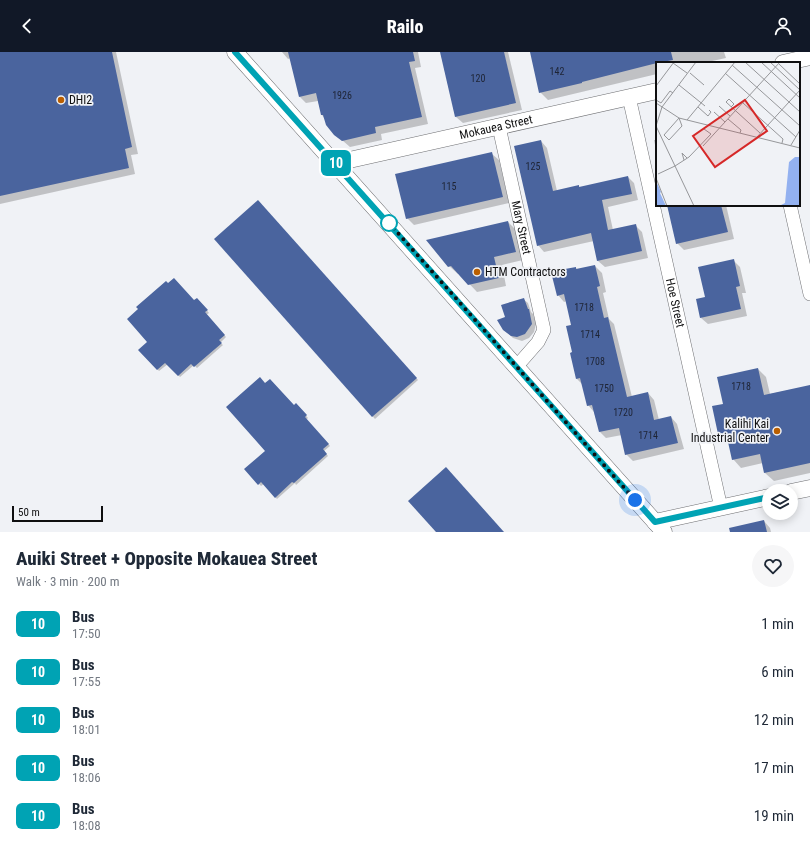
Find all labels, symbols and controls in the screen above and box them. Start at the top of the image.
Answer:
icon: back [16,15,38,37]
icon: person [772,15,794,37]
text: Railo [387,16,423,37]
inset map [656,62,800,206]
house number: 142 [550,66,564,77]
house number: 120 [471,73,485,84]
house number: 1926 [332,90,352,101]
place label: DHI2 [69,93,92,107]
marker: DHI2 [56,95,66,105]
street label: Mokauea Street [458,112,534,142]
line badge: 10 [318,150,354,176]
text: 10 [329,155,343,171]
house number: 125 [526,161,540,172]
house number: 115 [442,181,456,192]
street label: Mary Street [509,199,534,256]
unlabelled marker [380,214,398,232]
place label: HTM Contractors [485,265,566,279]
marker: HTM Contractors [472,267,482,277]
street label: Hoe Street [663,277,687,329]
house number: 1718 [574,302,594,313]
house number: 1714 [580,329,600,340]
house number: 1708 [585,356,605,367]
house number: 1718 [731,381,751,392]
house number: 1750 [594,383,614,394]
house number: 1720 [613,407,633,418]
place label: Kalihi Kai Industrial Center [691,417,769,445]
marker: Kalihi Kai Industrial Center [772,426,782,436]
house number: 1714 [638,430,658,441]
map controls [762,484,798,520]
button: layers [762,484,798,520]
your location [625,490,645,510]
scale bar [12,504,103,523]
text: 50 m [18,506,40,519]
button: heart [752,545,794,587]
text: Auiki Street + Opposite Mokauea Street [16,547,317,570]
text: Walk · 3 min · 200 m [16,574,120,589]
text: Bus [72,608,95,626]
text: 1 min [761,615,794,633]
text: 10 [31,616,45,632]
text: 17:50 [72,626,101,641]
text: Bus [72,656,95,674]
text: 6 min [761,663,794,681]
text: 10 [31,664,45,680]
text: 17:55 [72,674,101,689]
text: Bus [72,704,95,722]
text: 12 min [754,711,794,729]
text: 10 [31,712,45,728]
text: 18:01 [72,722,101,737]
text: Bus [72,752,95,770]
text: 17 min [754,759,794,777]
text: 10 [31,760,45,776]
text: 18:06 [72,770,101,785]
text: Bus [72,800,95,818]
text: 19 min [754,807,794,825]
text: 10 [31,808,45,824]
text: 18:08 [72,818,101,833]

